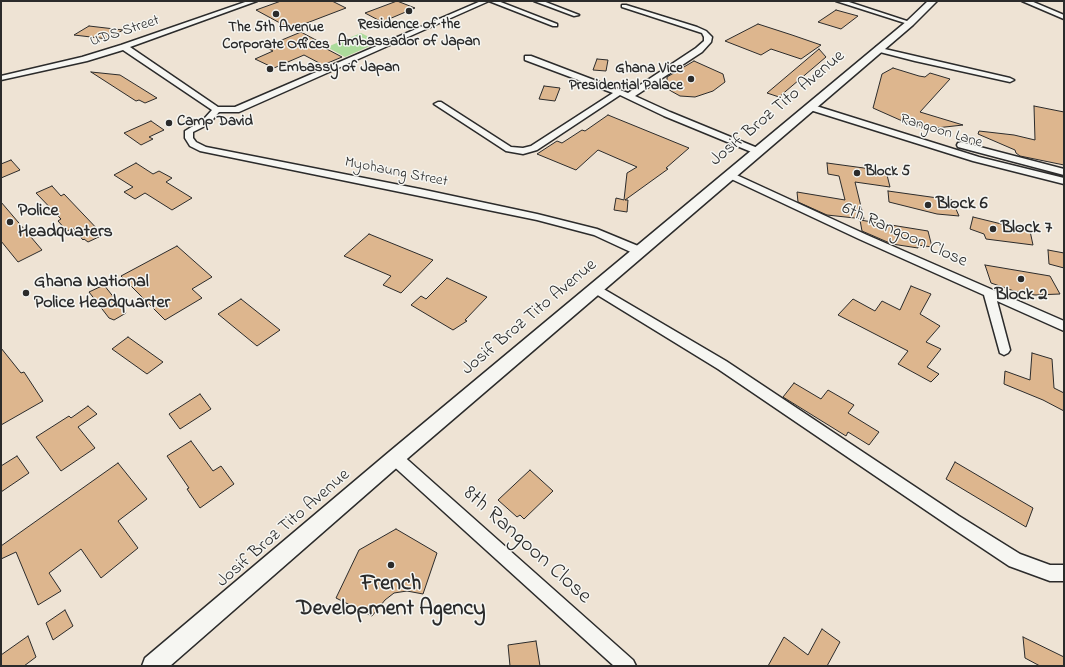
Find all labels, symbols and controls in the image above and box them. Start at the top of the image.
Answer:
marker: Residence of the Ambassador of Japan [404,6,414,16]
marker: The 5th Avenue Corporate Offices [271,9,281,19]
street label: UDS Street [88,12,162,52]
place label: Residence of the Ambassador of Japan [338,17,480,52]
place label: The 5th Avenue Corporate Offices [222,20,330,55]
street label: Josif Broz Tito Avenue [706,46,850,172]
place label: Embassy of Japan [278,60,400,78]
place label: Ghana Vice Presidential Palace [569,61,683,96]
marker: Embassy of Japan [265,64,275,74]
marker: Ghana Vice Presidential Palace [686,74,696,84]
street label: Rangoon Lane [898,111,984,153]
place label: Camp David [177,114,253,132]
marker: Camp David [164,118,174,128]
street label: Myohaung Street [343,154,449,192]
place label: Block 5 [865,164,910,182]
marker: Block 5 [852,168,862,178]
place label: Block 6 [936,194,988,216]
street label: 6th Rangoon Close [838,199,970,273]
marker: Block 6 [923,200,933,210]
place label: Police Headquaters [18,201,113,244]
marker: Police Headquaters [5,217,15,227]
place label: Block 7 [1001,218,1052,240]
marker: Block 7 [988,224,998,234]
street label: Josif Broz Tito Avenue [458,255,602,381]
place label: Ghana National Police Headquarter [34,272,170,314]
marker: Block 2 [1016,274,1026,284]
place label: Block 2 [995,285,1047,307]
marker: Ghana National Police Headquarter [21,288,31,298]
street label: Josif Broz Tito Avenue [213,465,355,593]
street label: 8th Rangoon Close [456,481,596,611]
marker: French Development Agency [386,560,396,570]
place label: French Development Agency [297,572,485,624]

